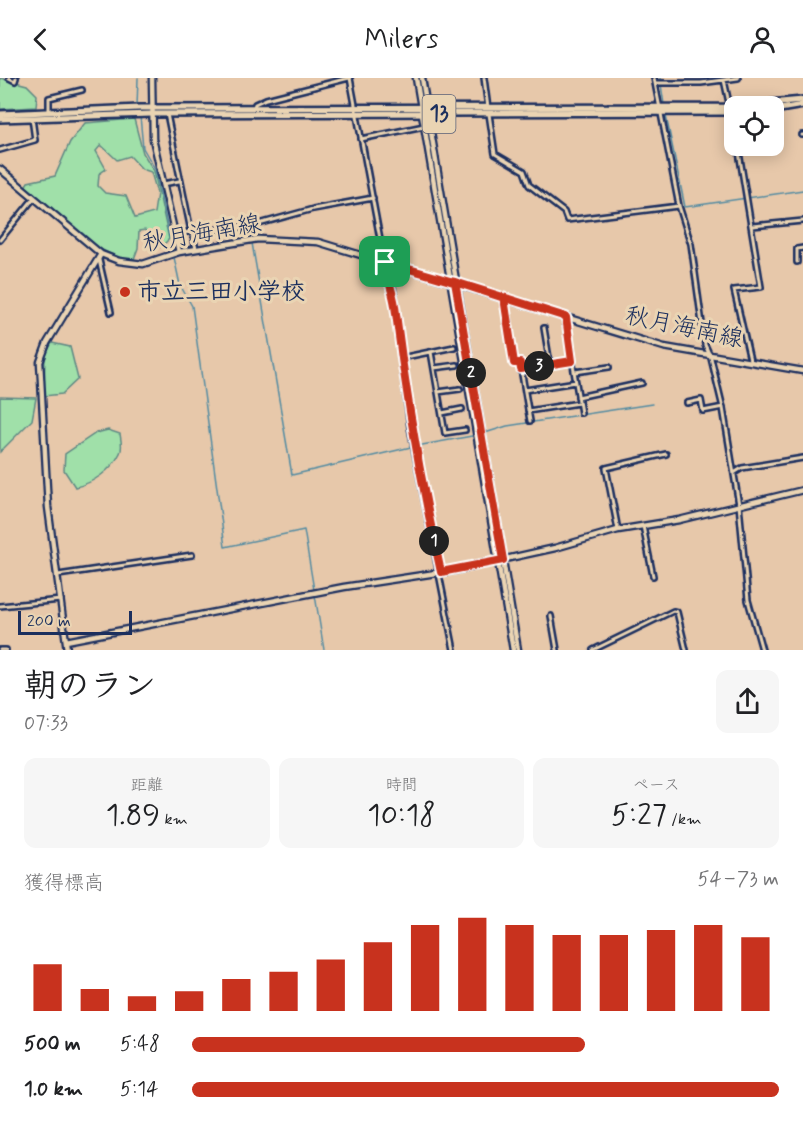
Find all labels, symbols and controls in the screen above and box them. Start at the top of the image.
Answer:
text: Milers [365,22,438,57]
icon: back [24,23,57,56]
icon: person [746,23,779,56]
road number: 13 [422,95,456,133]
map controls [724,96,784,156]
button: locate [724,96,784,156]
street label: 秋月海南線 [140,208,264,260]
pin [359,236,410,287]
icon: arrive [368,245,401,278]
place label: 市立三田小学校 [137,277,305,308]
marker: 市立三田小学校 [118,285,132,299]
street label: 秋月海南線 [622,300,746,356]
pin: 3 [524,351,554,381]
text: 3 [535,355,543,376]
pin: 2 [456,358,486,388]
text: 2 [467,362,475,383]
pin: 1 [419,526,449,556]
text: 1 [430,530,438,551]
scale bar [18,608,132,636]
text: 200 m [27,611,71,632]
text: 朝のラン [24,665,156,709]
button: share [716,670,779,733]
text: 07:33 [24,710,68,737]
text: 距離 [131,775,163,796]
text: 時間 [385,775,418,796]
text: ペース [633,775,680,796]
text: 1.89 [106,796,160,835]
text: 10:18 [367,796,436,835]
text: 5:27 [611,796,667,835]
text: km [160,809,188,830]
text: /km [667,809,701,830]
text: 54–73 m [698,866,779,893]
text: 獲得標高 [24,870,104,897]
text: 500 m [24,1031,81,1058]
text: 5:48 [120,1031,160,1058]
text: 1.0 km [24,1076,83,1103]
text: 5:14 [120,1076,158,1103]

